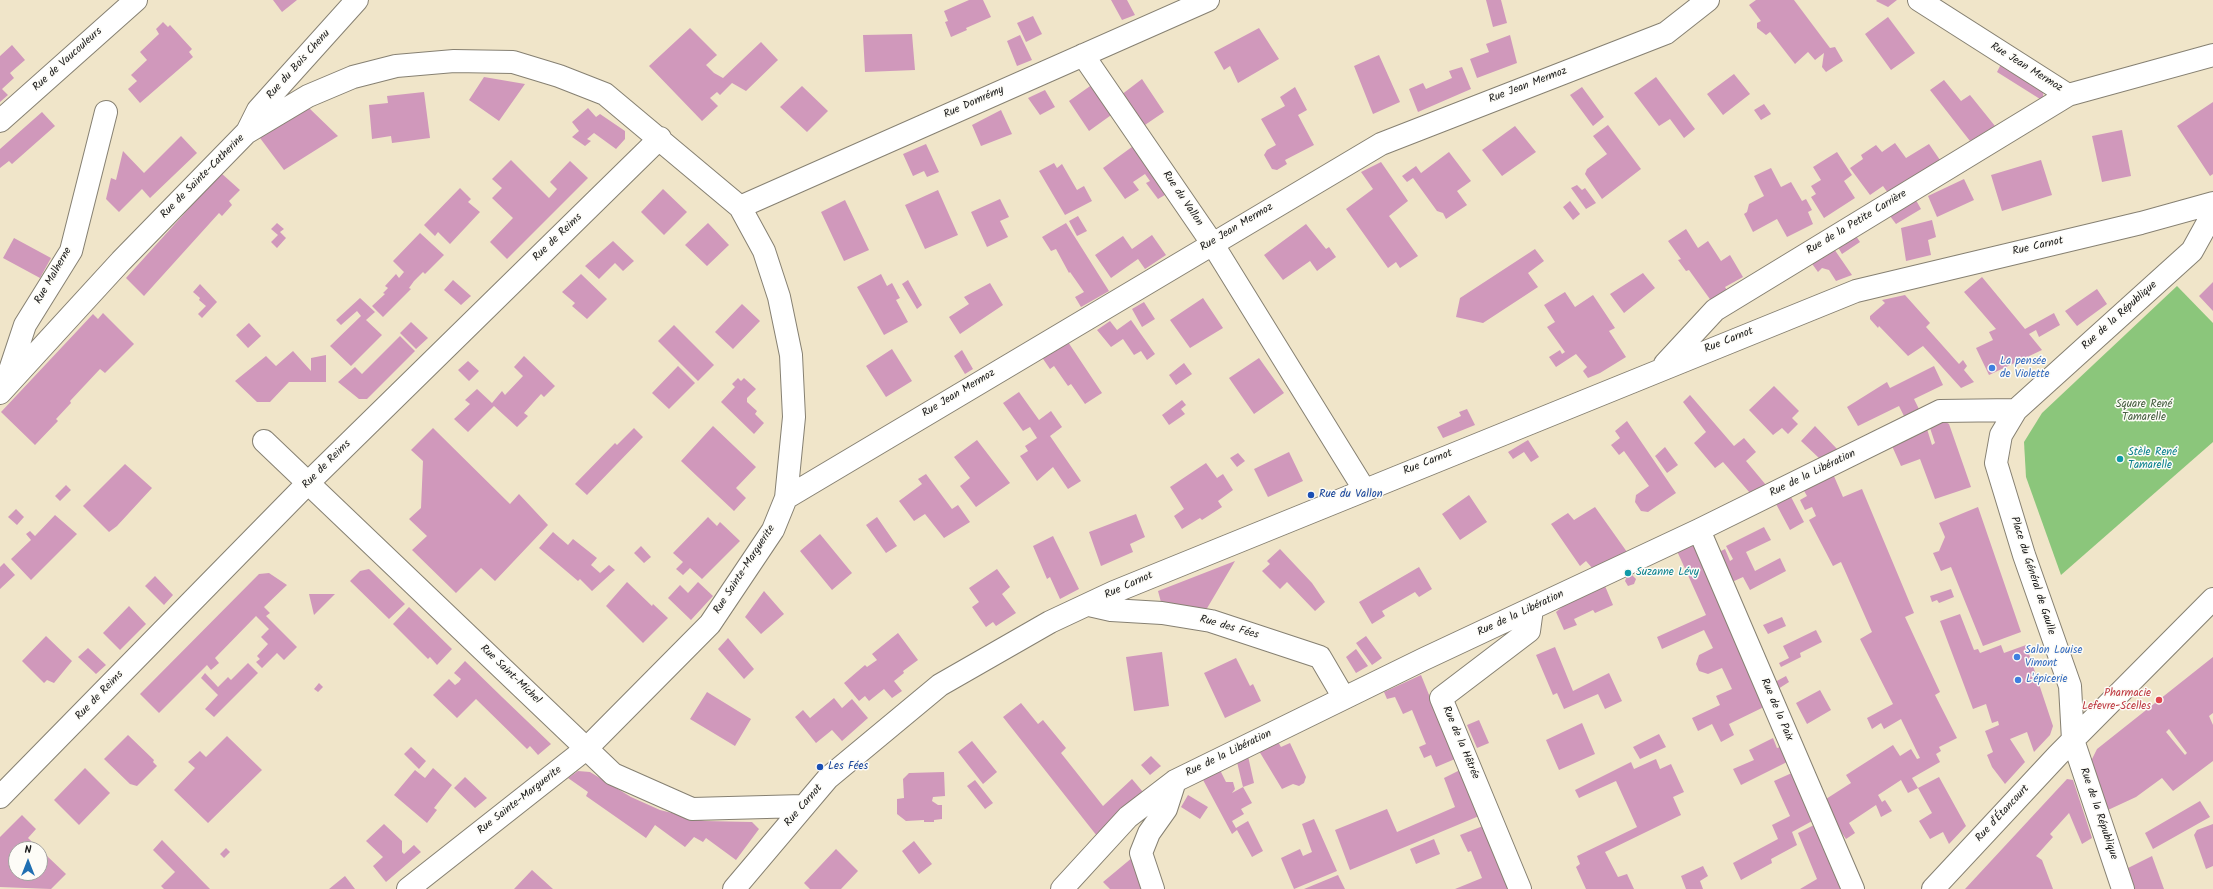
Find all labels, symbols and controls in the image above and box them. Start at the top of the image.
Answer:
street label: Rue de Vaucouleurs [31,25,105,95]
street label: Rue du Bois Chenu [264,28,334,102]
street label: Rue Jean Mermoz [1988,41,2064,95]
street label: Rue Jean Mermoz [1487,65,1569,107]
street label: Rue Domrémy [942,84,1006,122]
street label: Rue de Sainte-Catherine [158,132,248,222]
street label: Rue du Vallon [1159,169,1205,229]
street label: Rue de la Petite Carrière [1804,188,1910,258]
street label: Rue Jean Mermoz [1198,201,1276,255]
street label: Rue de Reims [531,211,585,265]
street label: Rue Carnot [2011,235,2065,259]
street label: Rue Malherne [33,245,75,307]
street label: Rue de la République [2080,279,2160,353]
street label: Rue Carnot [1703,325,1755,357]
place label: La pensée de Violette [2000,355,2049,381]
marker: La pensée de Violette [1987,363,1997,373]
street label: Rue Jean Mermoz [920,367,998,421]
park label: Square René Tamarelle [2116,398,2172,424]
street label: Rue de Reims [300,438,354,492]
place label: Stèle René Tamarelle [2128,446,2177,472]
street label: Rue Carnot [1402,447,1454,479]
street label: Rue de la Libération [1768,447,1858,501]
marker: Stèle René Tamarelle [2115,454,2125,464]
place label: Rue du Vallon [1319,488,1383,502]
marker: Rue du Vallon [1306,490,1316,500]
street label: Place du Général de Gaulle [2007,515,2057,637]
street label: Rue Sainte-Marguerite [711,523,779,617]
place label: Suzanne Lévy [1636,566,1699,580]
marker: Suzanne Lévy [1623,568,1633,578]
street label: Rue Carnot [1103,569,1155,603]
street label: Rue de la Libération [1476,588,1566,640]
street label: Rue des Fées [1198,613,1260,643]
street label: Rue Saint-Michel [477,643,543,707]
place label: Salon Louise Vimont [2025,644,2082,670]
marker: Salon Louise Vimont [2012,652,2022,662]
street label: Rue de Reims [73,669,127,723]
place label: L'épicerie [2026,673,2067,687]
marker: L'épicerie [2013,675,2023,685]
street label: Rue de la Paix [1757,677,1795,743]
place label: Pharmacie Lefevre-Scelles [2082,687,2151,713]
marker: Pharmacie Lefevre-Scelles [2154,695,2164,705]
street label: Rue de la Hêtrée [1439,705,1481,781]
street label: Rue de la Libération [1184,727,1274,781]
place label: Les Fées [828,760,868,774]
marker: Les Fées [815,762,825,772]
street label: Rue Sainte-Marguerite [475,764,565,838]
street label: Rue de la République [2076,766,2120,862]
street label: Rue Carnot [782,782,826,830]
street label: Rue d'Étancourt [1973,783,2033,845]
north arrow [8,841,48,881]
text: N [25,841,31,859]

